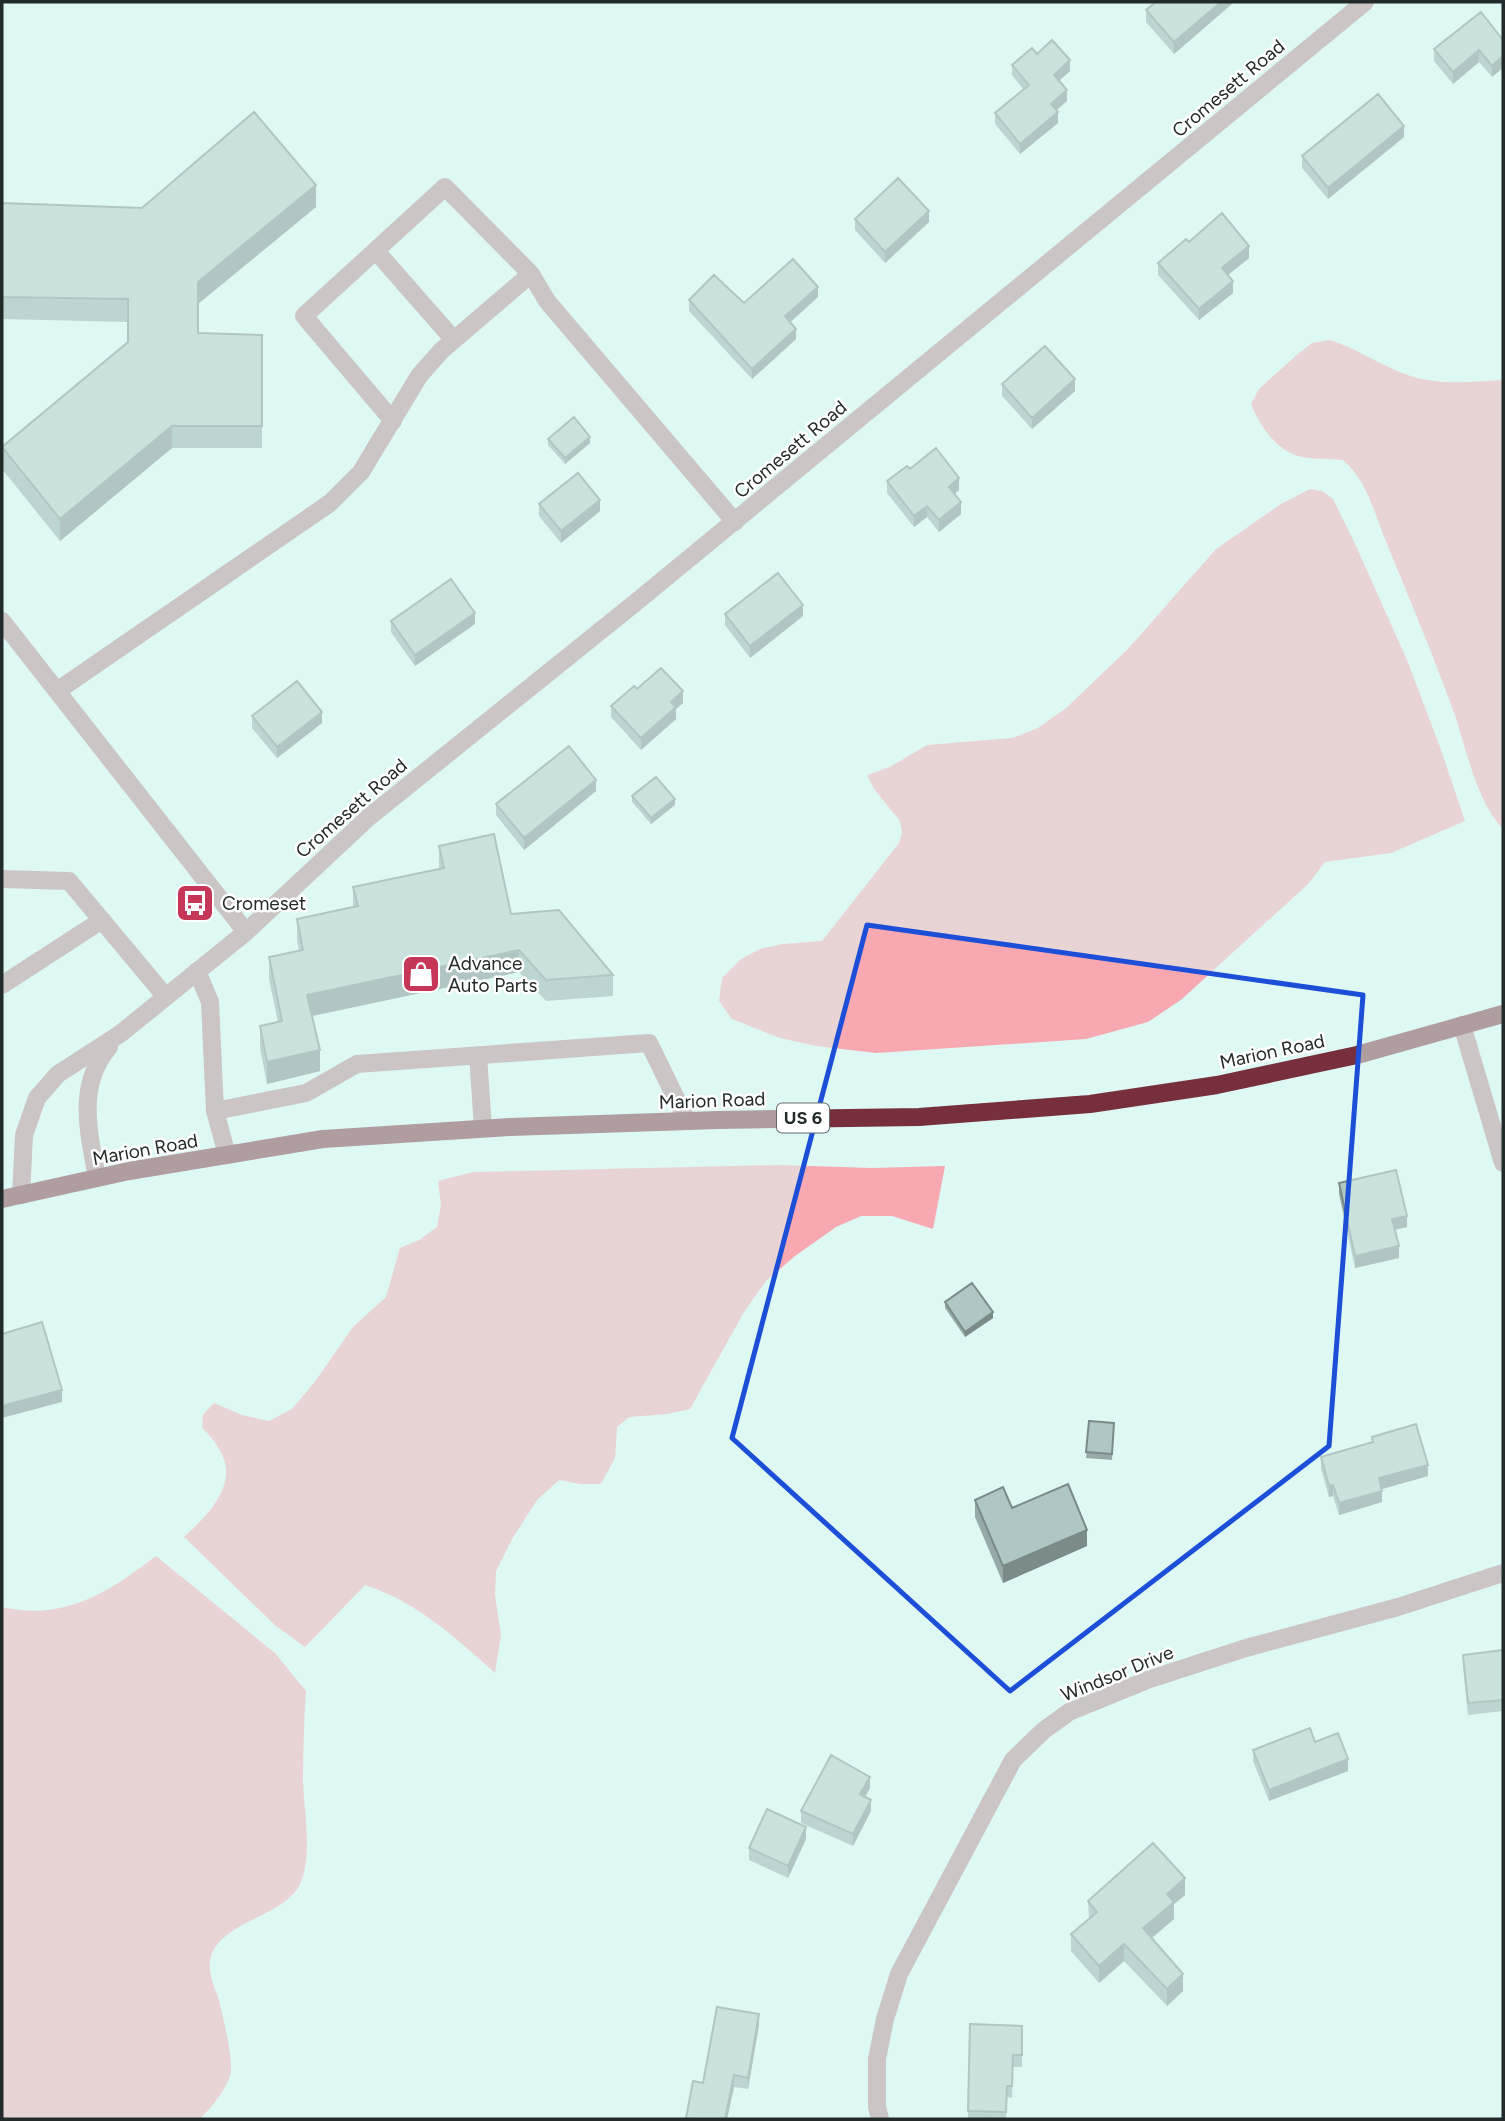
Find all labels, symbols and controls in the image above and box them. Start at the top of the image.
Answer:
street label: Cromesett Road [1167,35,1289,142]
street label: Cromesett Road [729,396,851,503]
street label: Cromesett Road [291,754,412,863]
bus stop icon: Cromeset [174,882,216,924]
place label: Cromeset [222,892,306,915]
place label: Advance Auto Parts [448,952,537,997]
shop icon: Advance Auto Parts [400,953,442,995]
street label: Marion Road [1218,1029,1327,1074]
street label: Marion Road [658,1087,766,1114]
road number: US 6 [777,1104,829,1133]
street label: Marion Road [91,1129,200,1170]
street label: Windsor Drive [1058,1640,1177,1706]

